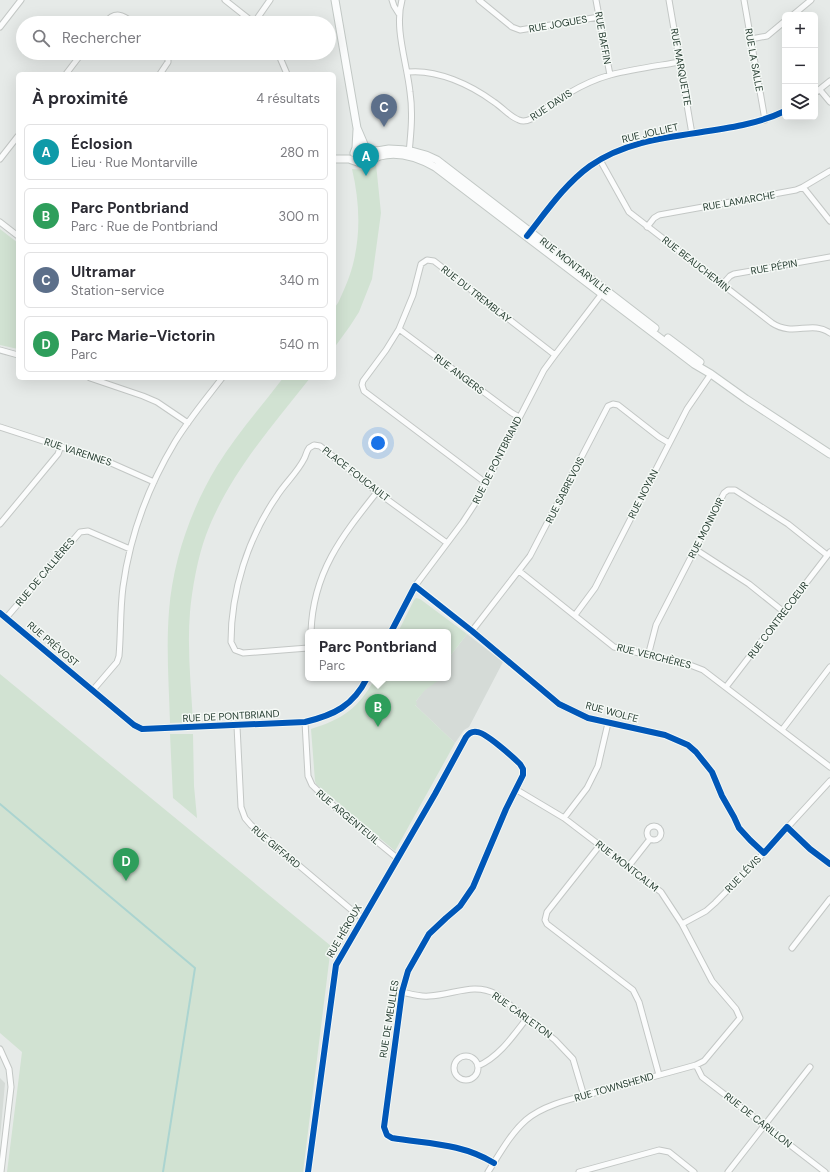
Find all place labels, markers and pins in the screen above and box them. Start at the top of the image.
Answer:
pin: C [371,94,397,127]
pin: A [353,143,379,176]
pin: B [365,694,391,727]
pin: D [113,848,139,881]

